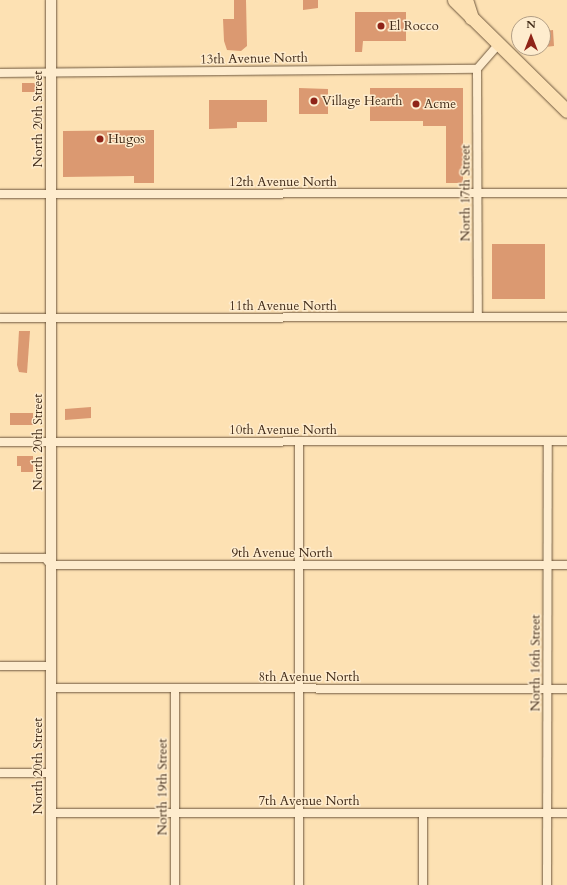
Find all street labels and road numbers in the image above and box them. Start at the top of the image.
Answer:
street label: 13th Avenue North [200,50,308,68]
street label: North 20th Street [30,71,46,167]
street label: North 17th Street [458,145,474,241]
street label: 12th Avenue North [229,174,337,190]
street label: 11th Avenue North [229,298,337,314]
street label: North 20th Street [30,394,46,490]
street label: 10th Avenue North [229,422,337,438]
street label: 9th Avenue North [231,545,333,561]
street label: North 16th Street [528,615,544,711]
street label: 8th Avenue North [258,669,360,685]
street label: North 20th Street [30,718,46,814]
street label: North 19th Street [155,739,171,835]
street label: 7th Avenue North [258,793,360,809]

